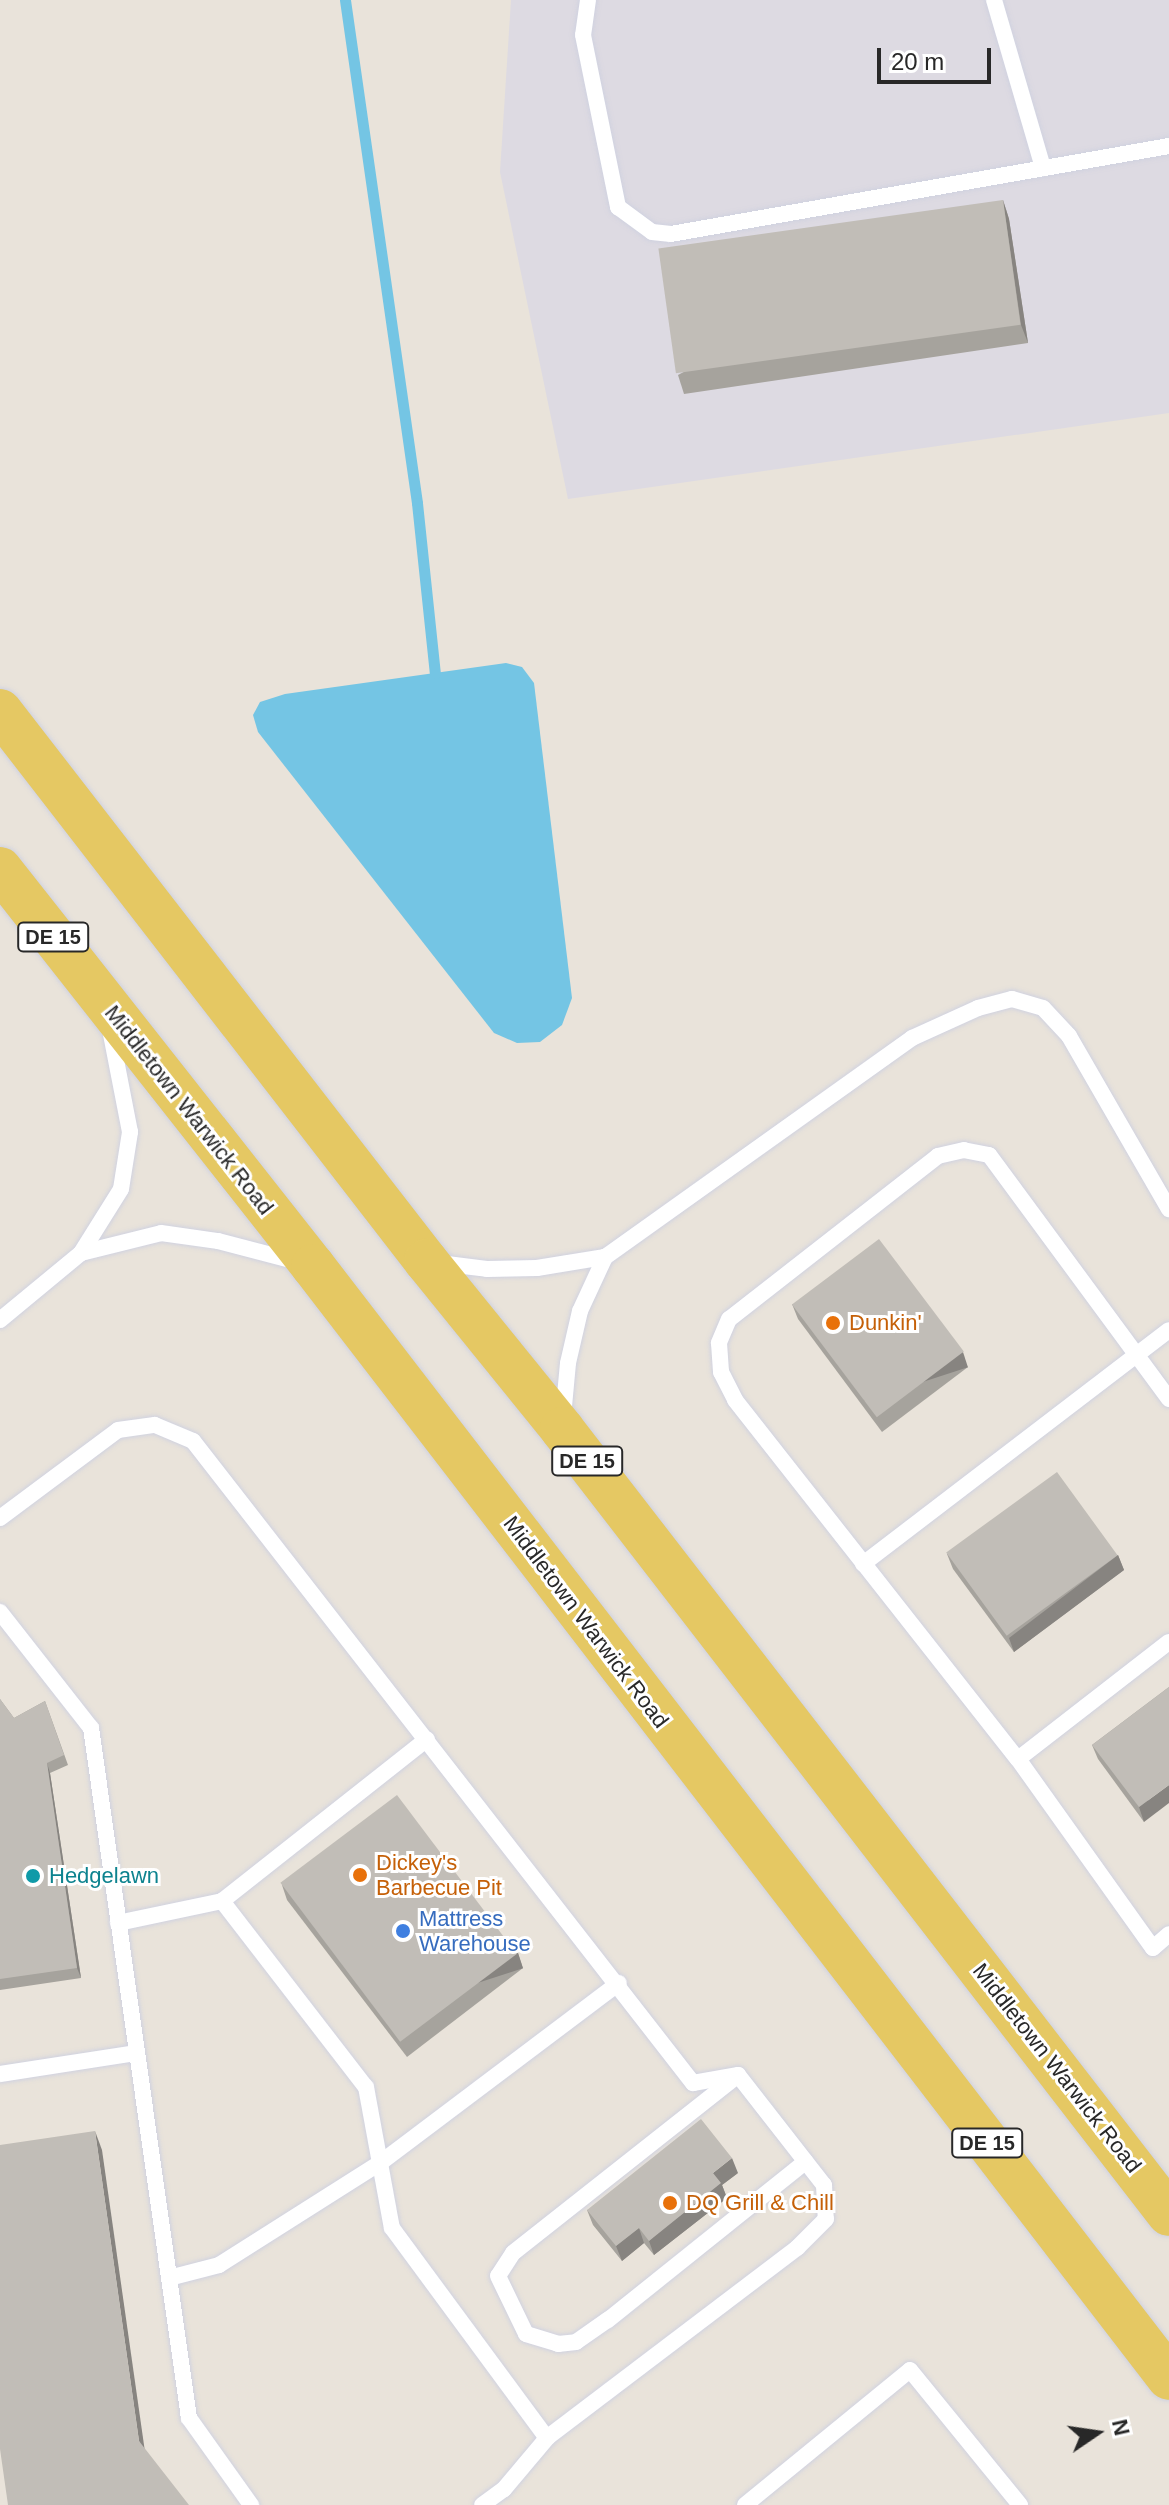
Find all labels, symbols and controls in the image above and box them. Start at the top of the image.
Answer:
scale bar [881,32,995,82]
text: 20 m [891,48,944,75]
road number: DE 15 [17,921,89,953]
street label: Middletown Warwick Road [99,1000,279,1220]
place label: Dunkin' [849,1310,922,1336]
marker: Dunkin' [824,1314,842,1332]
road number: DE 15 [551,1445,623,1477]
street label: Middletown Warwick Road [498,1511,674,1733]
place label: Dickey's Barbecue Pit [376,1849,502,1900]
place label: Hedgelawn [49,1863,159,1889]
marker: Dickey's Barbecue Pit [351,1866,369,1884]
marker: Hedgelawn [24,1867,42,1885]
place label: Mattress Warehouse [419,1905,531,1956]
marker: Mattress Warehouse [394,1922,412,1940]
street label: Middletown Warwick Road [967,1958,1147,2178]
road number: DE 15 [951,2127,1023,2159]
place label: DQ Grill & Chill [686,2190,834,2216]
marker: DQ Grill & Chill [661,2194,679,2212]
north arrow [1057,2393,1137,2473]
text: N [1107,2417,1135,2438]

